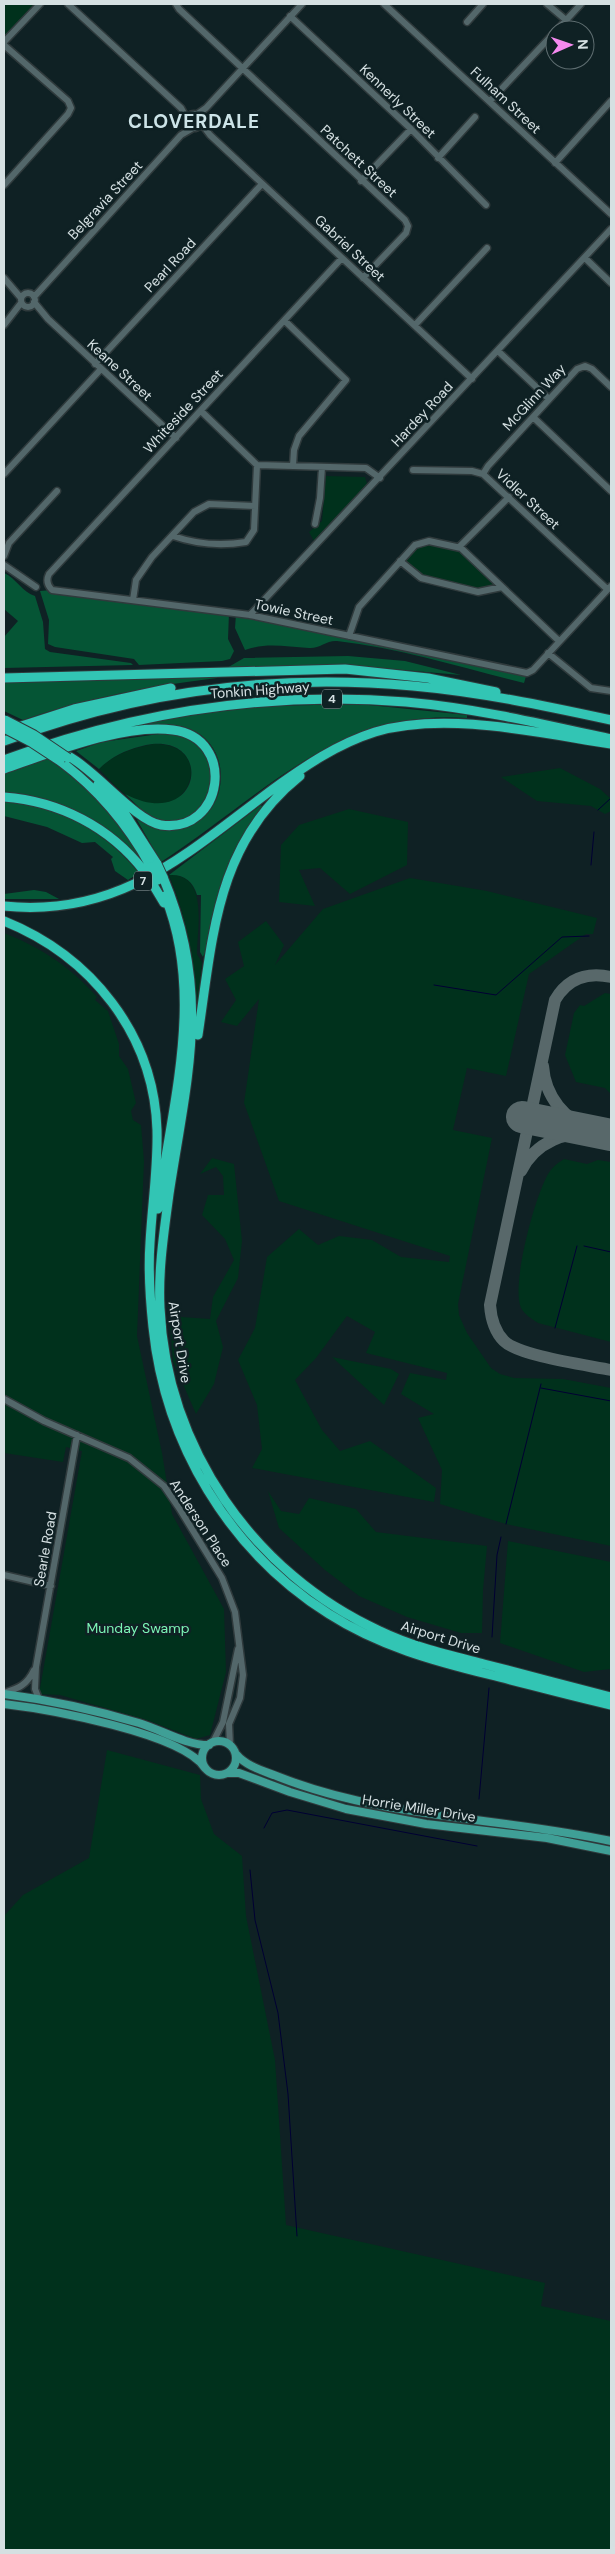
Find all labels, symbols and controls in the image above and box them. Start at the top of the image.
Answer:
north arrow [545,20,595,70]
text: N [574,39,592,50]
street label: Kennerly Street [356,60,440,142]
street label: Fulham Street [467,63,545,137]
district label: CLOVERDALE [128,109,260,134]
street label: Patchett Street [317,121,401,201]
street label: Belgravia Street [64,157,146,243]
street label: Gabriel Street [311,211,389,285]
street label: Pearl Road [140,234,200,296]
street label: Keane Street [84,335,156,405]
street label: McGlinn Way [499,360,570,434]
street label: Whiteside Street [139,365,227,457]
street label: Hardey Road [387,378,457,450]
street label: Vidler Street [492,465,564,533]
street label: Towie Street [253,595,335,629]
street label: Tonkin Highway [210,678,310,702]
road number: 4 [322,690,342,709]
road number: 7 [134,871,152,890]
street label: Airport Drive [165,1300,195,1384]
street label: Anderson Place [166,1476,236,1570]
street label: Searle Road [30,1510,60,1588]
street label: Airport Drive [399,1616,483,1658]
park label: Munday Swamp [87,1619,190,1637]
street label: Horrie Miller Drive [361,1790,477,1826]

